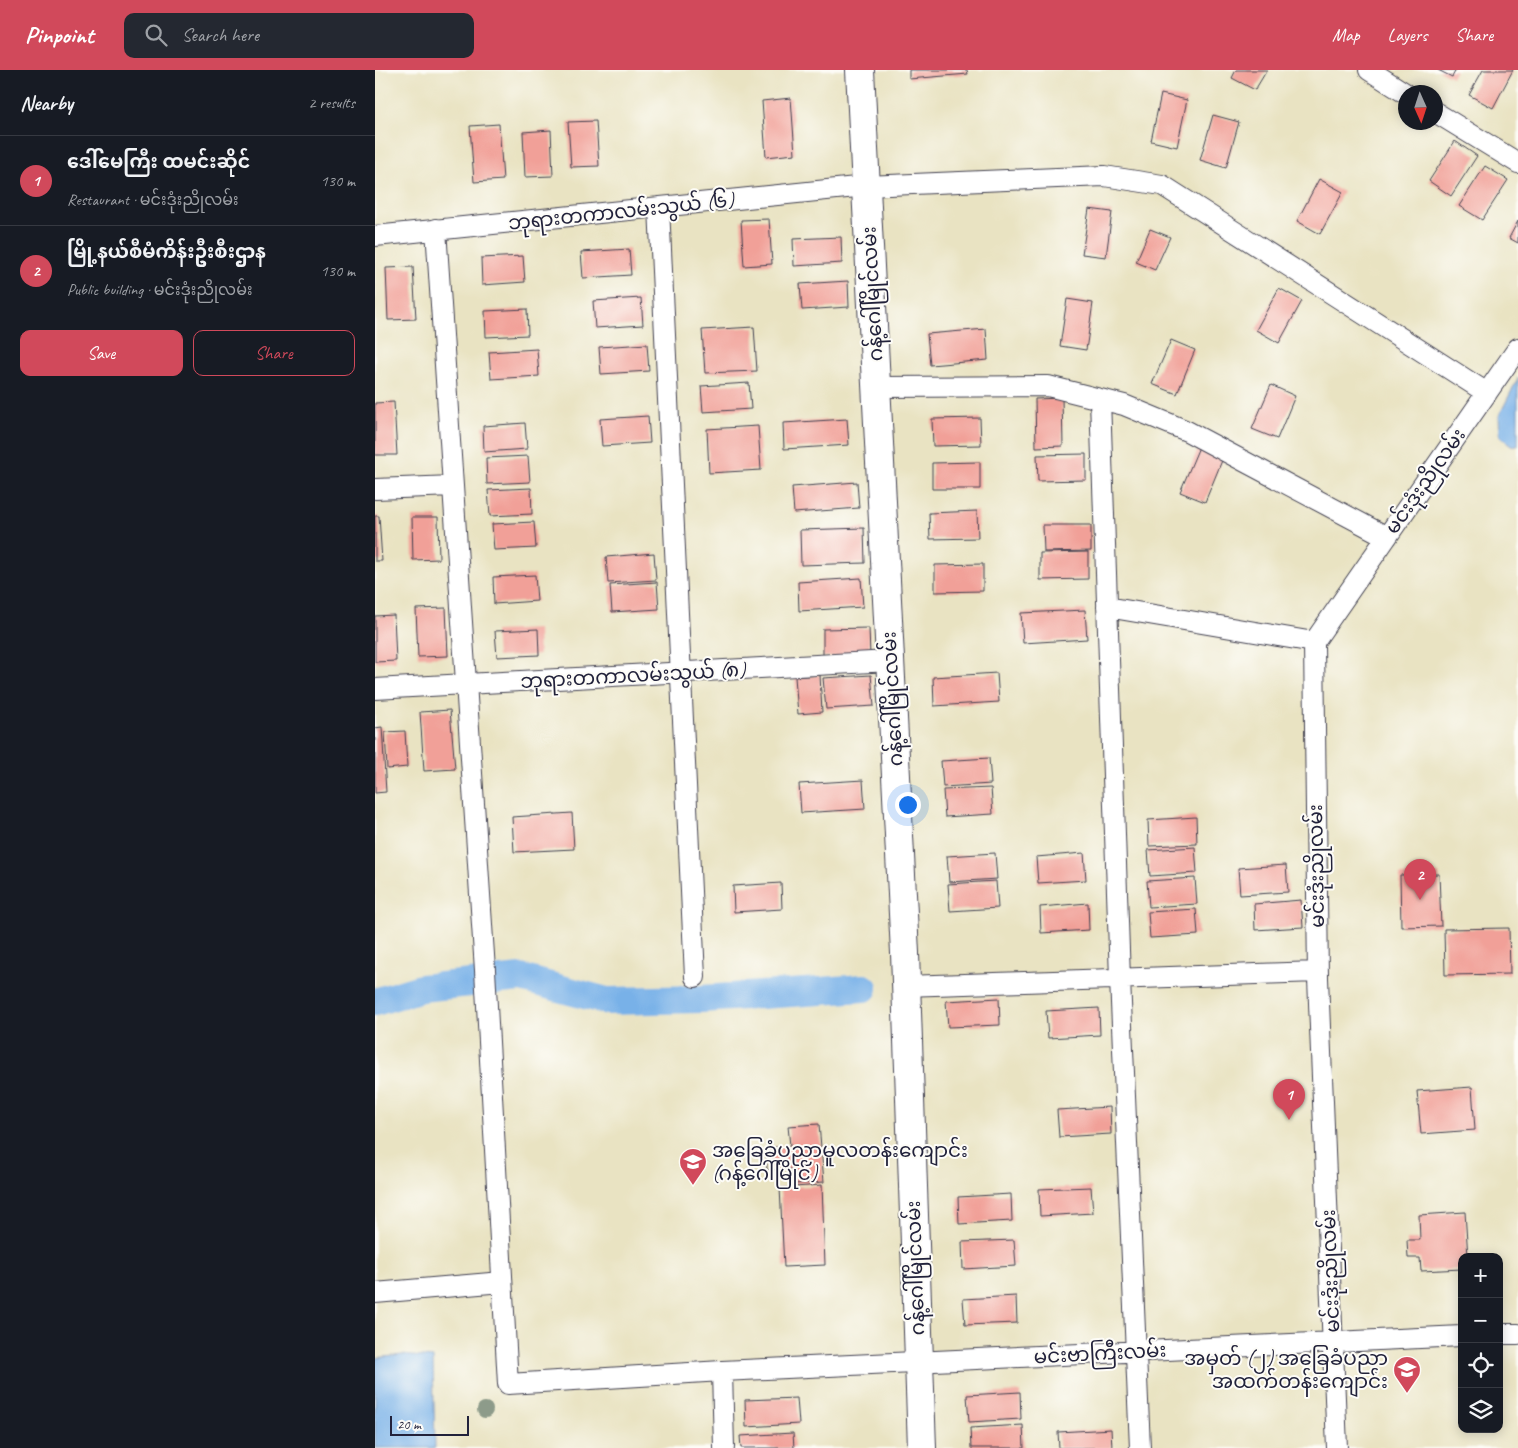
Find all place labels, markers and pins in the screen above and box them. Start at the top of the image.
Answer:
pin: 2 [1404,859,1436,900]
pin: 1 [1273,1079,1305,1120]
place label: အခြေခံပညာမူလတန်းကျောင်း (ဂန့်ဂေါ်မြိုင်) [712,1136,968,1189]
school or university icon: အခြေခံပညာမူလတန်းကျောင်း (ဂန့်ဂေါ်မြိုင်) [678,1147,708,1186]
place label: အမှတ် (၂) အခြေခံပညာ အထက်တန်းကျောင်း [1184,1344,1388,1397]
school or university icon: အမှတ် (၂) အခြေခံပညာ အထက်တန်းကျောင်း [1392,1355,1422,1394]

